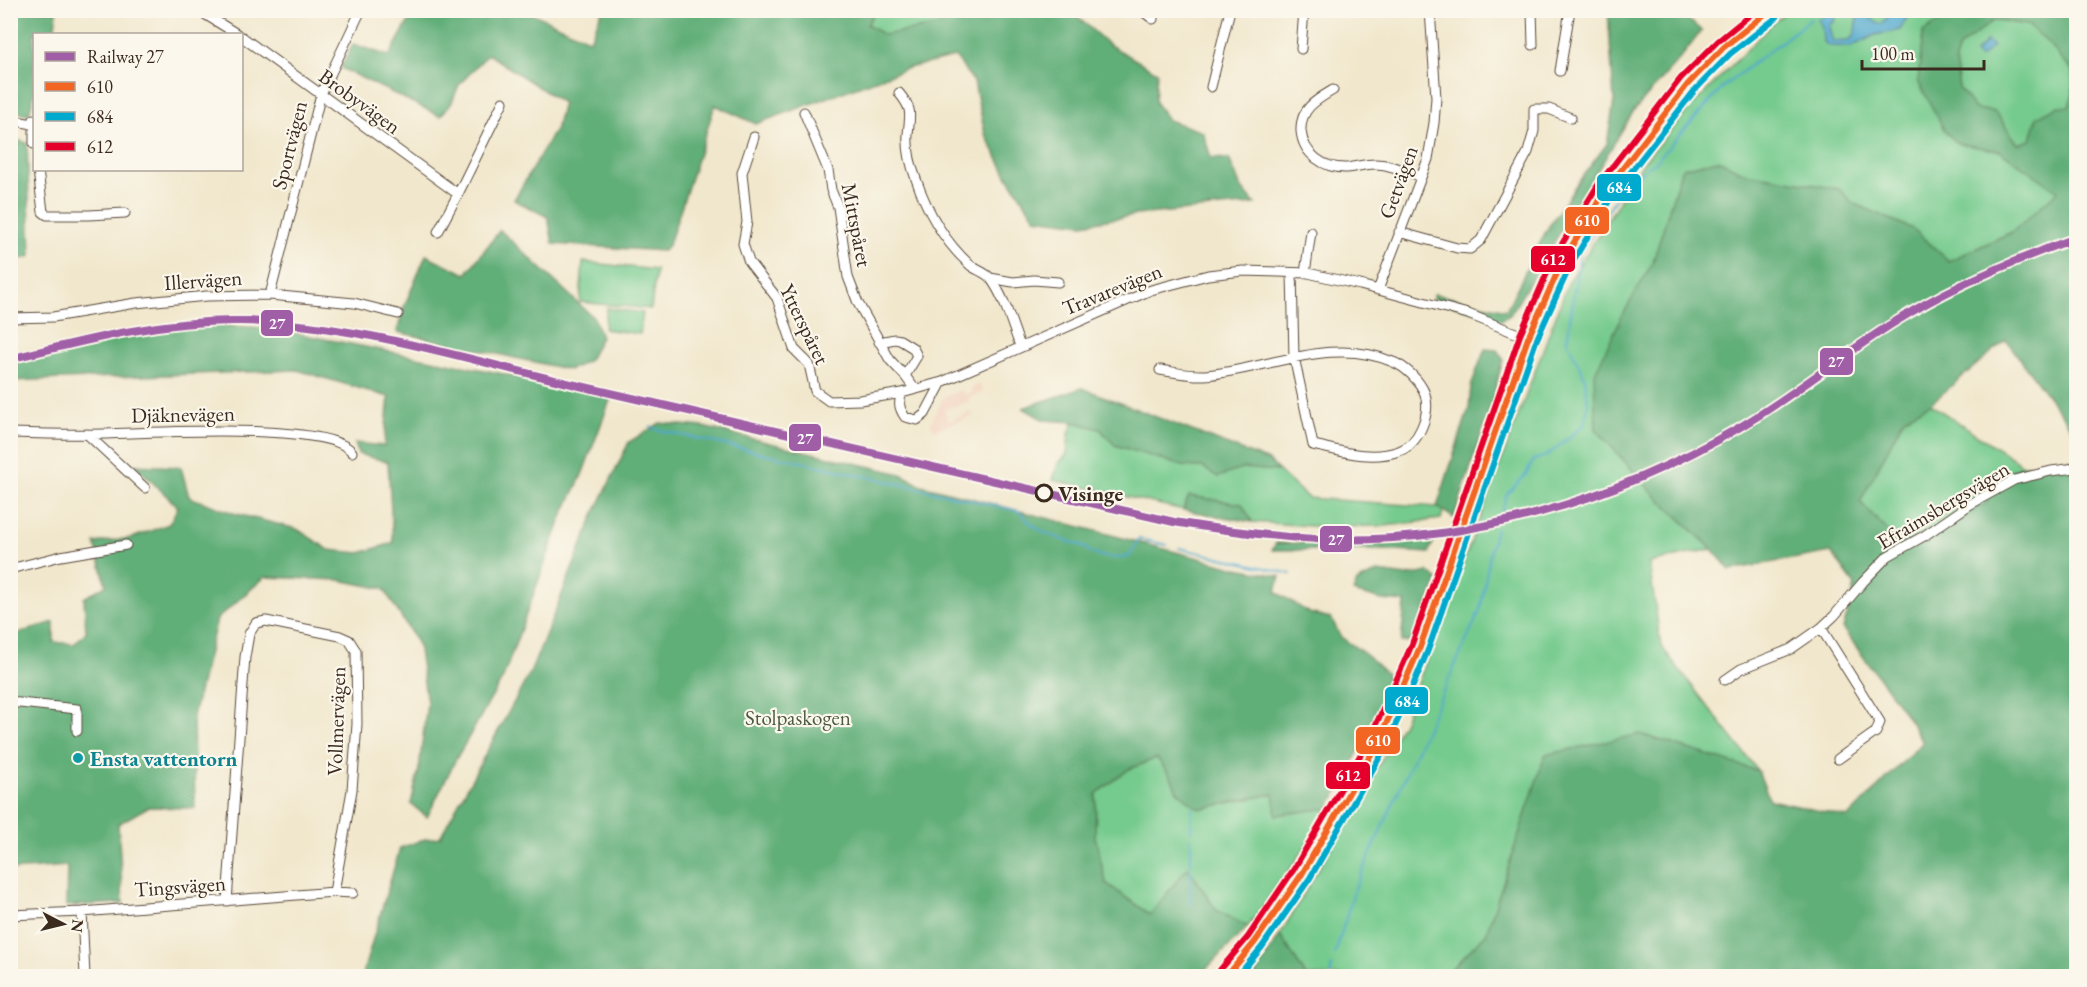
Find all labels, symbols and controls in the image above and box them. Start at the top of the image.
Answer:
legend [33,33,243,171]
scale bar [1862,33,1984,71]
text: 100 m [1871,42,1915,65]
text: Railway 27 [87,45,164,68]
street label: Brobyvägen [314,62,406,140]
text: 610 [87,75,113,98]
street label: Sportvägen [265,98,313,192]
text: 684 [87,105,113,128]
text: 612 [87,135,113,158]
street label: Getvägen [1372,142,1424,222]
line badge: 684 [1596,173,1642,202]
text: 684 [1606,177,1632,198]
street label: Mittspåret [836,181,878,270]
line badge: 610 [1564,206,1610,235]
text: 610 [1574,210,1600,231]
line badge: 612 [1530,245,1576,273]
text: 612 [1540,249,1566,270]
street label: Travarevägen [1058,257,1166,321]
street label: Illervägen [163,264,243,296]
street label: Ytterspåret [774,279,836,369]
line badge: 27 [260,309,294,337]
text: 27 [269,313,286,334]
line badge: 27 [1819,347,1854,376]
text: 27 [1828,351,1845,372]
street label: Djäknevägen [131,400,235,428]
line badge: 27 [788,423,822,452]
text: 27 [797,428,814,449]
street label: Efraimsbergsvägen [1872,455,2014,555]
place label: Visinge [1058,480,1123,507]
marker: Visinge [1035,484,1053,502]
line badge: 27 [1319,525,1353,553]
text: 27 [1328,529,1345,550]
street label: Vollmervägen [321,666,351,776]
line badge: 684 [1384,686,1429,715]
text: 684 [1394,691,1420,712]
park label: Stolpaskogen [745,704,851,731]
line badge: 610 [1355,726,1401,755]
text: 610 [1365,730,1391,751]
place label: Ensta vattentorn [90,745,238,772]
marker: Ensta vattentorn [71,751,85,765]
line badge: 612 [1325,761,1371,790]
text: 612 [1335,765,1361,786]
street label: Tingsvägen [133,869,227,903]
north arrow [33,894,93,954]
text: N [66,918,89,934]

